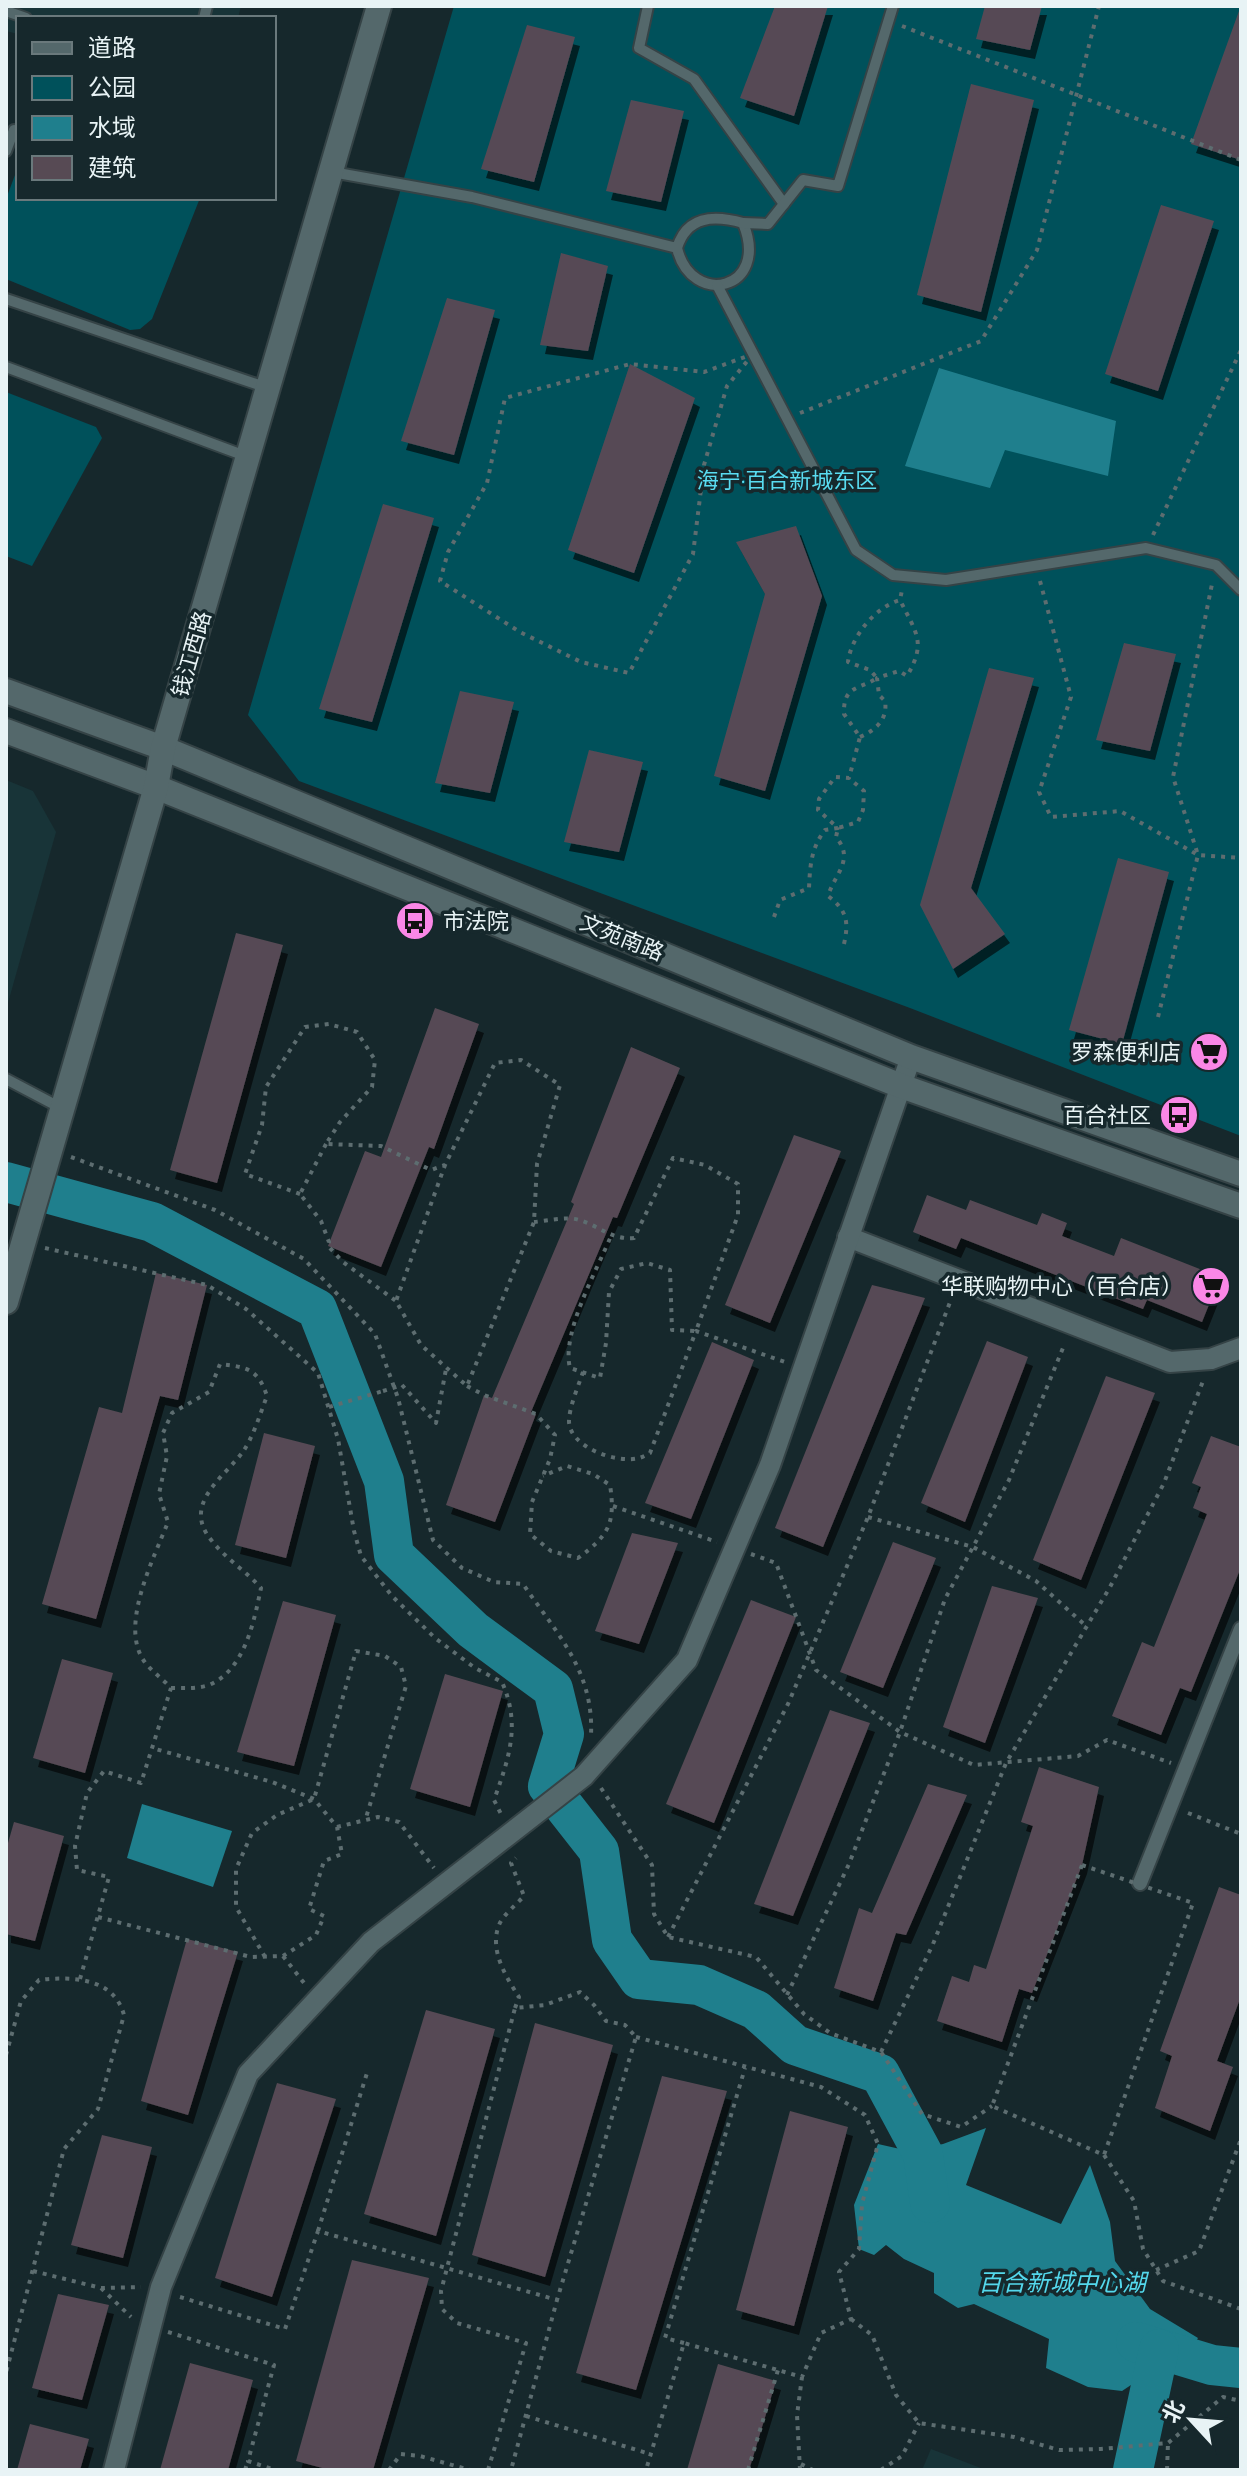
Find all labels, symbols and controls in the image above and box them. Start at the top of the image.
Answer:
legend [16,16,276,200]
text: 道路 [88,32,136,63]
text: 公园 [88,72,136,103]
text: 水域 [88,112,136,143]
text: 建筑 [88,152,136,183]
park label: 海宁·百合新城东区 [697,466,877,494]
street label: 钱江西路 [165,608,217,700]
bus stop icon: 市法院 [394,900,436,942]
place label: 市法院 [443,907,509,935]
street label: 文苑南路 [576,908,668,966]
supermarket icon: 罗森便利店 [1188,1031,1230,1073]
place label: 罗森便利店 [1071,1038,1181,1066]
bus stop icon: 百合社区 [1158,1094,1200,1136]
place label: 百合社区 [1063,1101,1151,1129]
supermarket icon: 华联购物中心（百合店） [1190,1265,1232,1307]
place label: 华联购物中心（百合店） [941,1272,1183,1300]
water label: 百合新城中心湖 [978,2267,1150,2298]
north arrow [1151,2380,1231,2460]
text: 北 [1156,2395,1190,2427]

